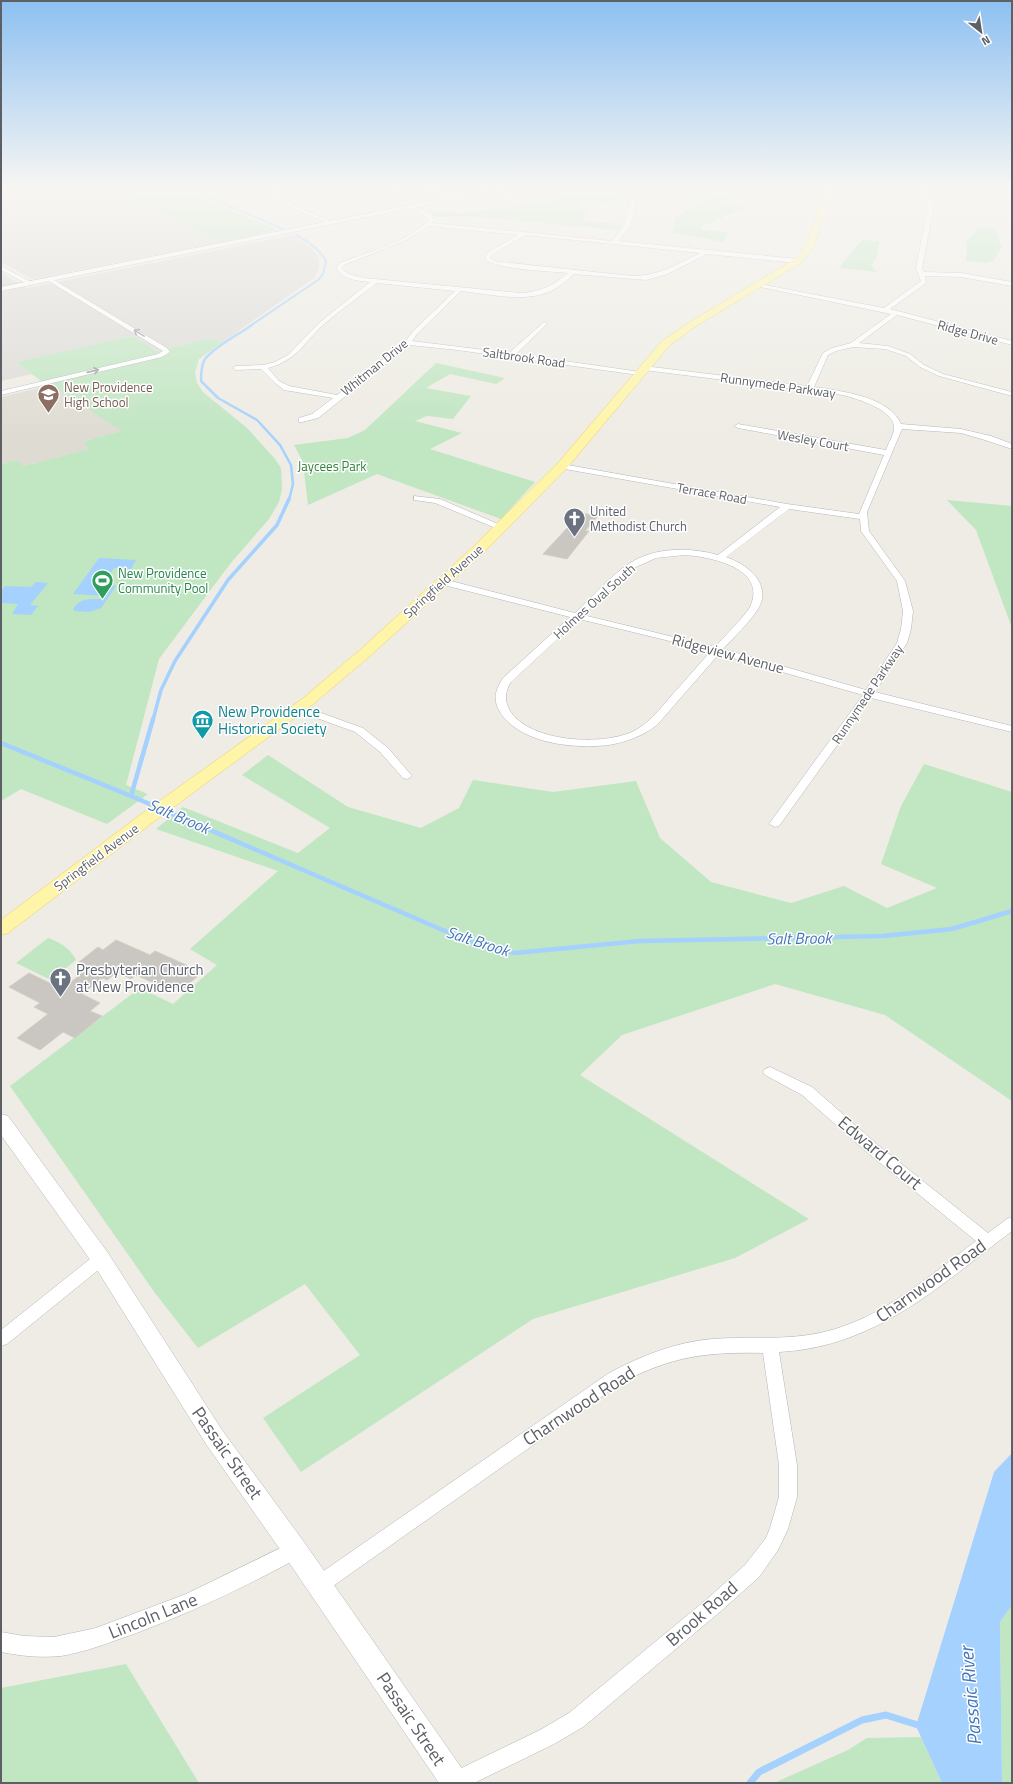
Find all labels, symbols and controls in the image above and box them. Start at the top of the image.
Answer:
north arrow [961,12,1001,52]
text: N [979,32,993,49]
street label: Ridge Drive [935,314,1001,350]
one-way arrow [134,329,145,337]
street label: Whitman Drive [336,334,412,400]
street label: Saltbrook Road [481,341,567,373]
one-way arrow [87,367,100,374]
street label: Runnymede Parkway [719,367,837,403]
place label: New Providence High School [64,377,153,412]
school or university icon: New Providence High School [36,381,62,414]
street label: Wesley Court [776,424,851,456]
park label: Jaycees Park [298,456,366,476]
street label: Terrace Road [675,477,749,509]
place label: United Methodist Church [590,501,687,536]
church icon: United Methodist Church [562,505,588,538]
street label: Springfield Avenue [398,539,488,623]
street label: Holmes Oval South [549,559,639,643]
place label: New Providence Community Pool [118,563,208,598]
sports icon: New Providence Community Pool [89,567,115,600]
street label: Ridgeview Avenue [669,627,787,680]
street label: Runnymede Parkway [826,640,908,748]
place label: New Providence Historical Society [218,700,327,740]
museum icon: New Providence Historical Society [190,708,216,741]
water label: Salt Brook [144,792,215,840]
street label: Springfield Avenue [49,818,143,896]
water label: Salt Brook [443,920,514,963]
water label: Salt Brook [766,925,834,951]
place label: Presbyterian Church at New Providence [76,958,204,998]
church icon: Presbyterian Church at New Providence [48,966,74,999]
street label: Edward Court [832,1109,929,1196]
street label: Charnwood Road [870,1232,991,1329]
street label: Charnwood Road [517,1359,640,1452]
street label: Passaic Street [186,1401,270,1505]
street label: Brook Road [660,1575,744,1653]
street label: Lincoln Lane [104,1585,201,1646]
water label: Passaic River [951,1643,988,1747]
street label: Passaic Street [370,1667,453,1771]

